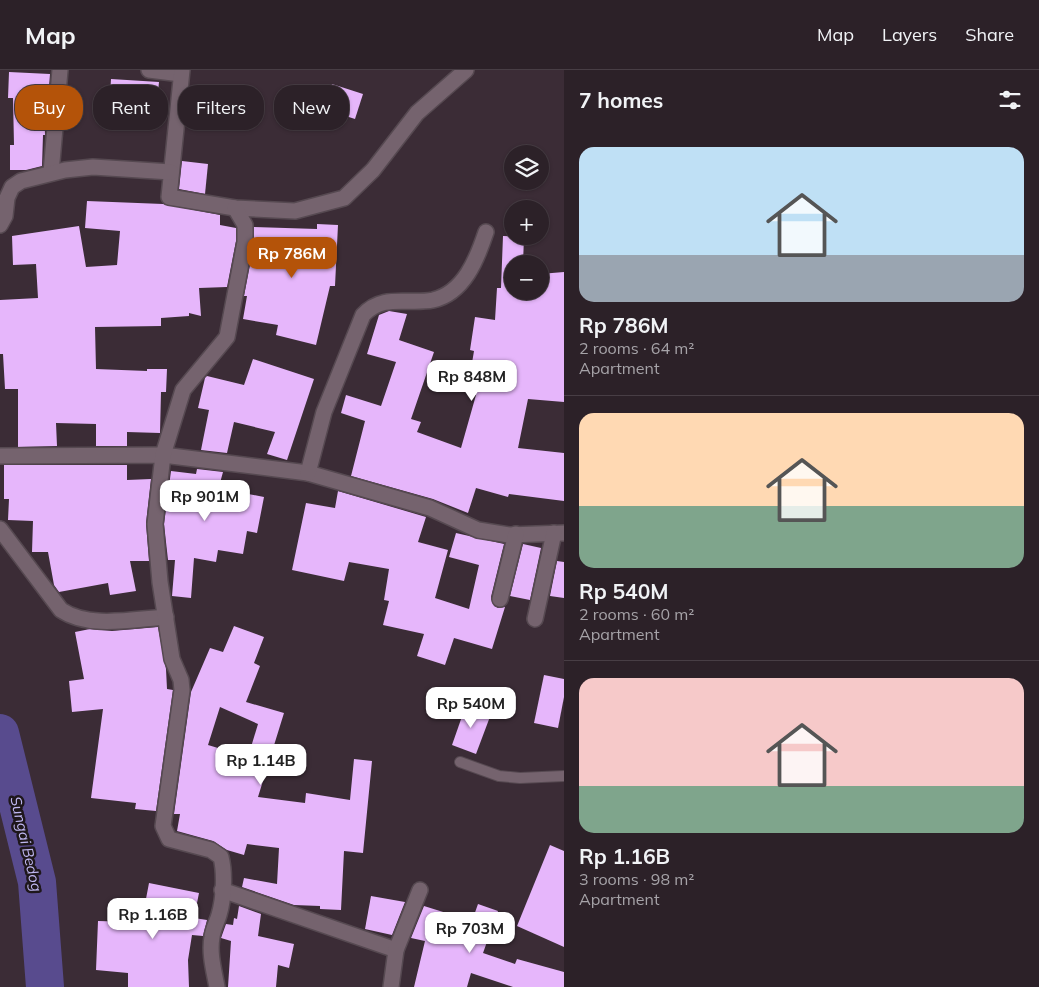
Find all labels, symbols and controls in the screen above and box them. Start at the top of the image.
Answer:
text: Map [25,20,76,50]
text: Map [817,23,854,46]
text: Layers [882,23,937,46]
text: Share [965,23,1014,46]
chip: Buy [15,85,83,130]
chip: Rent [93,85,168,130]
chip: Filters [178,85,264,130]
chip: New [274,85,349,130]
icon: filters [996,86,1024,114]
text: 7 homes [579,87,663,113]
map controls [504,145,549,300]
button: layers [504,145,549,190]
icon: home [757,180,847,270]
button: + [504,200,549,245]
pin: Rp 786M [246,236,338,279]
text: Rp 786M [258,243,326,263]
button: − [504,255,549,300]
text: Rp 786M [579,312,669,338]
text: 2 rooms · 64 m² [579,338,694,358]
text: Apartment [579,358,660,378]
pin: Rp 848M [426,360,518,402]
text: Rp 848M [438,366,506,386]
icon: home [757,445,847,535]
pin: Rp 901M [159,480,251,522]
text: Rp 901M [171,486,239,506]
text: Rp 540M [579,578,669,604]
text: 2 rooms · 60 m² [579,604,694,624]
text: Apartment [579,624,660,644]
pin: Rp 540M [425,686,517,729]
text: Rp 540M [437,693,505,713]
icon: home [757,710,847,800]
pin: Rp 1.14B [209,744,313,786]
text: Rp 1.14B [226,750,296,770]
water label: Sungai Bedog [6,794,47,893]
text: Rp 1.16B [579,843,670,869]
text: 3 rooms · 98 m² [579,869,694,889]
text: Apartment [579,889,660,909]
pin: Rp 1.16B [101,898,205,940]
text: Rp 1.16B [118,904,188,924]
pin: Rp 703M [424,912,516,954]
text: Rp 703M [436,918,504,938]

